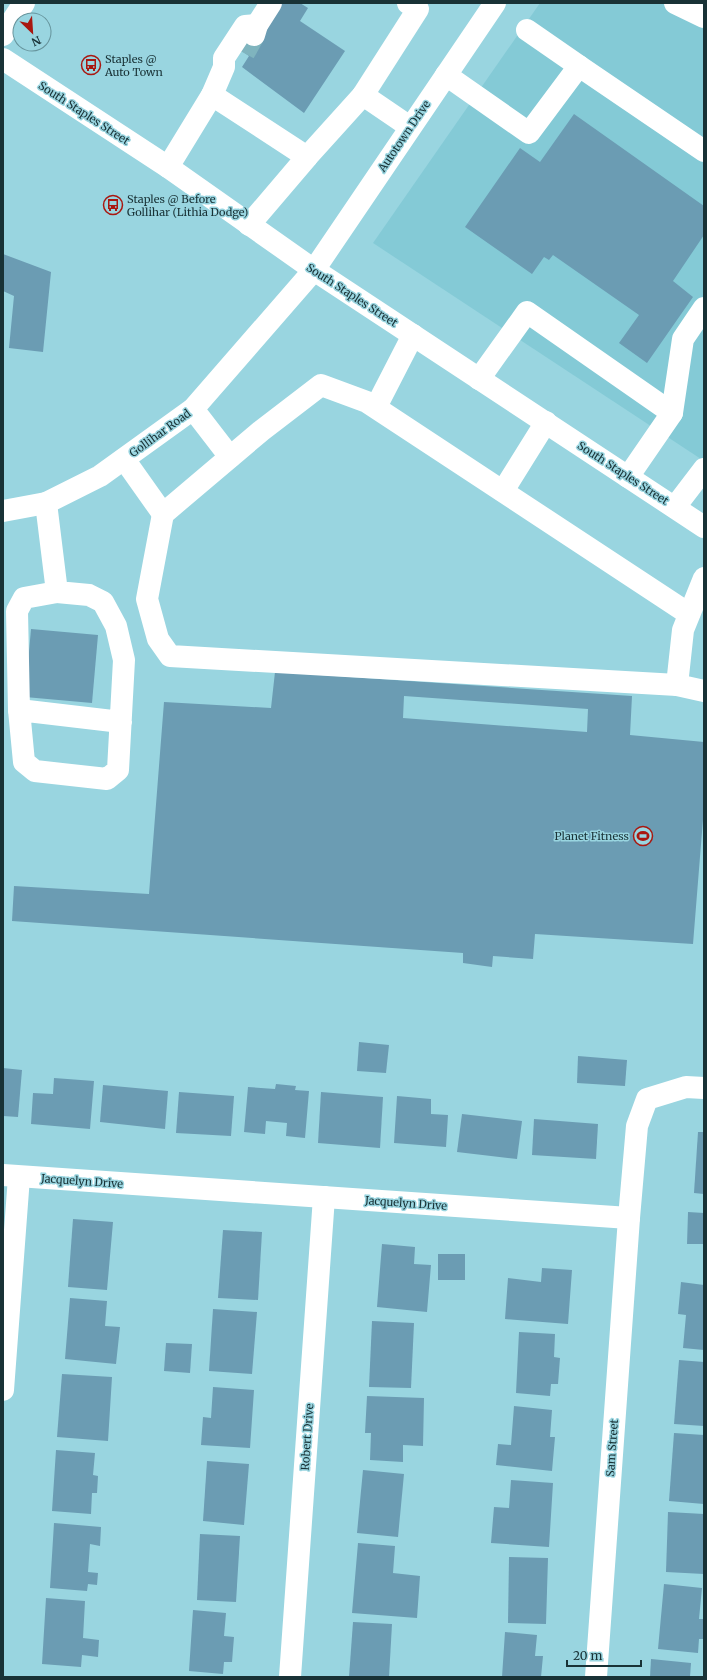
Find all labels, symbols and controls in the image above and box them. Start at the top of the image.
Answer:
north arrow [12,12,52,52]
text: N [29,33,43,49]
place label: Staples @ Auto Town [104,52,164,79]
bus stop icon: Staples @ Auto Town [80,54,102,76]
street label: South Staples Street [36,78,133,148]
street label: Autotown Drive [374,97,433,175]
place label: Staples @ Before Gollihar (Lithia Dodge) [127,192,248,219]
bus stop icon: Staples @ Before Gollihar (Lithia Dodge) [102,194,124,216]
street label: South Staples Street [304,260,401,330]
street label: Gollihar Road [127,406,194,460]
street label: South Staples Street [575,438,672,508]
sports icon: Planet Fitness [632,825,654,847]
place label: Planet Fitness [555,829,629,843]
street label: Jacquelyn Drive [39,1171,124,1191]
street label: Jacquelyn Drive [363,1193,448,1213]
street label: Robert Drive [298,1403,316,1471]
street label: Sam Street [603,1418,621,1477]
scale bar [567,1642,641,1668]
text: 20 m [573,1648,602,1663]

